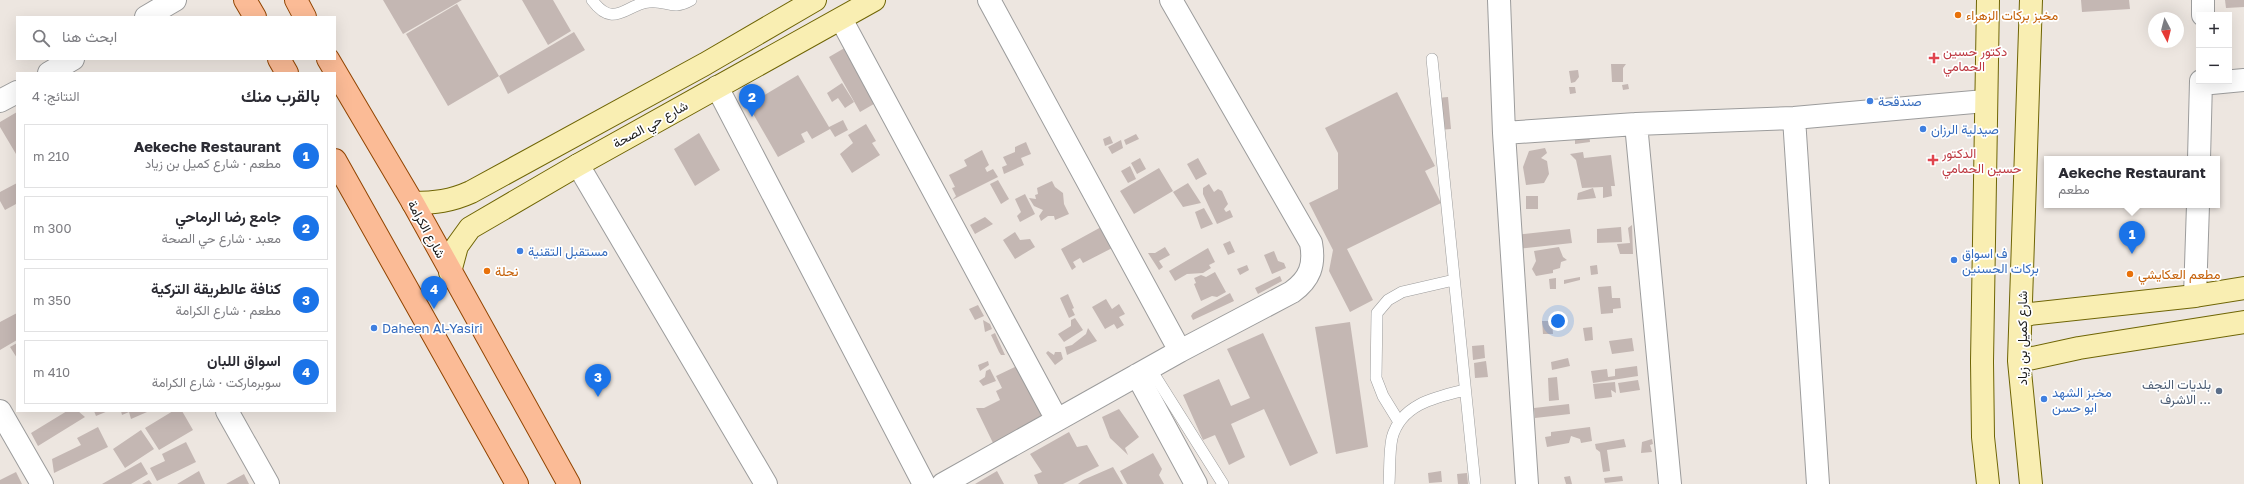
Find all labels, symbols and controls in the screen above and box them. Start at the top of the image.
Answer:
place label: مخبز بركات الزهراء [1966,7,2058,24]
marker: مخبز بركات الزهراء [1953,10,1963,20]
north arrow [2148,12,2184,48]
map controls [2196,12,2232,84]
button: + [2196,12,2232,48]
search box [16,16,336,60]
icon: search [30,27,52,49]
text: ابحث هنا [62,27,117,45]
place label: دكتور حسين الحمامي [1943,43,2007,77]
button: − [2196,48,2232,84]
marker: دكتور حسين الحمامي [1928,52,1940,64]
pin: 2 [739,84,765,117]
text: بالقرب منك [241,85,320,106]
text: النتائج: 4 [32,88,80,104]
place label: صندقحة [1878,93,1922,109]
marker: صندقحة [1865,96,1875,106]
street label: شارع حي الصحة [610,97,692,154]
place label: صيدلية الرزان [1931,121,1999,138]
marker: صيدلية الرزان [1918,124,1928,134]
text: Aekeche Restaurant [134,137,281,155]
place label: الدكتور حسين الحمامي [1941,145,2022,179]
text: 210 m [33,148,70,164]
text: 1 [303,148,309,164]
marker: الدكتور حسين الحمامي [1927,154,1939,166]
text: مطعم · شارع كميل بن زياد [145,155,281,171]
popup [2044,156,2220,208]
text: Aekeche Restaurant [2058,163,2206,181]
text: مطعم [2058,181,2090,197]
street label: شارع الكرامة [403,197,449,262]
text: جامع رضا الرماحي [175,207,281,225]
text: 300 m [33,220,72,236]
text: 2 [302,220,310,236]
pin: 1 [2119,221,2145,254]
text: معبد · شارع حي الصحة [161,230,281,246]
place label: مستقبل التقنية [528,243,608,260]
place label: ف اسواق بركات الحسنين [1962,245,2039,277]
marker: مستقبل التقنية [515,246,525,256]
marker: ف اسواق بركات الحسنين [1949,255,1959,265]
place label: نحلة [495,263,519,279]
marker: نحلة [482,266,492,276]
place label: مطعم العكايشي [2138,266,2220,285]
marker: مطعم العكايشي [2125,269,2135,279]
pin: 4 [421,276,447,309]
text: كنافة عالطريقة التركية [151,279,281,297]
street label: شارع كميل بن زياد [2014,291,2032,385]
text: 350 m [33,292,71,308]
text: 3 [302,292,310,308]
text: مطعم · شارع الكرامة [176,302,281,318]
your location [1548,311,1568,331]
place label: Daheen Al-Yasiri [382,320,483,336]
marker: Daheen Al-Yasiri [369,323,379,333]
text: اسواق اللبان [207,351,281,369]
text: 410 m [33,364,70,380]
text: 4 [302,364,310,380]
pin: 3 [585,364,611,397]
text: سوبرماركت · شارع الكرامة [152,374,281,390]
place label: بلديات النجف الاشرف ... [2142,376,2211,408]
place label: مخبز الشهد ابو حسن [2052,384,2112,416]
marker: بلديات النجف الاشرف ... [2214,386,2224,396]
marker: مخبز الشهد ابو حسن [2039,394,2049,404]

